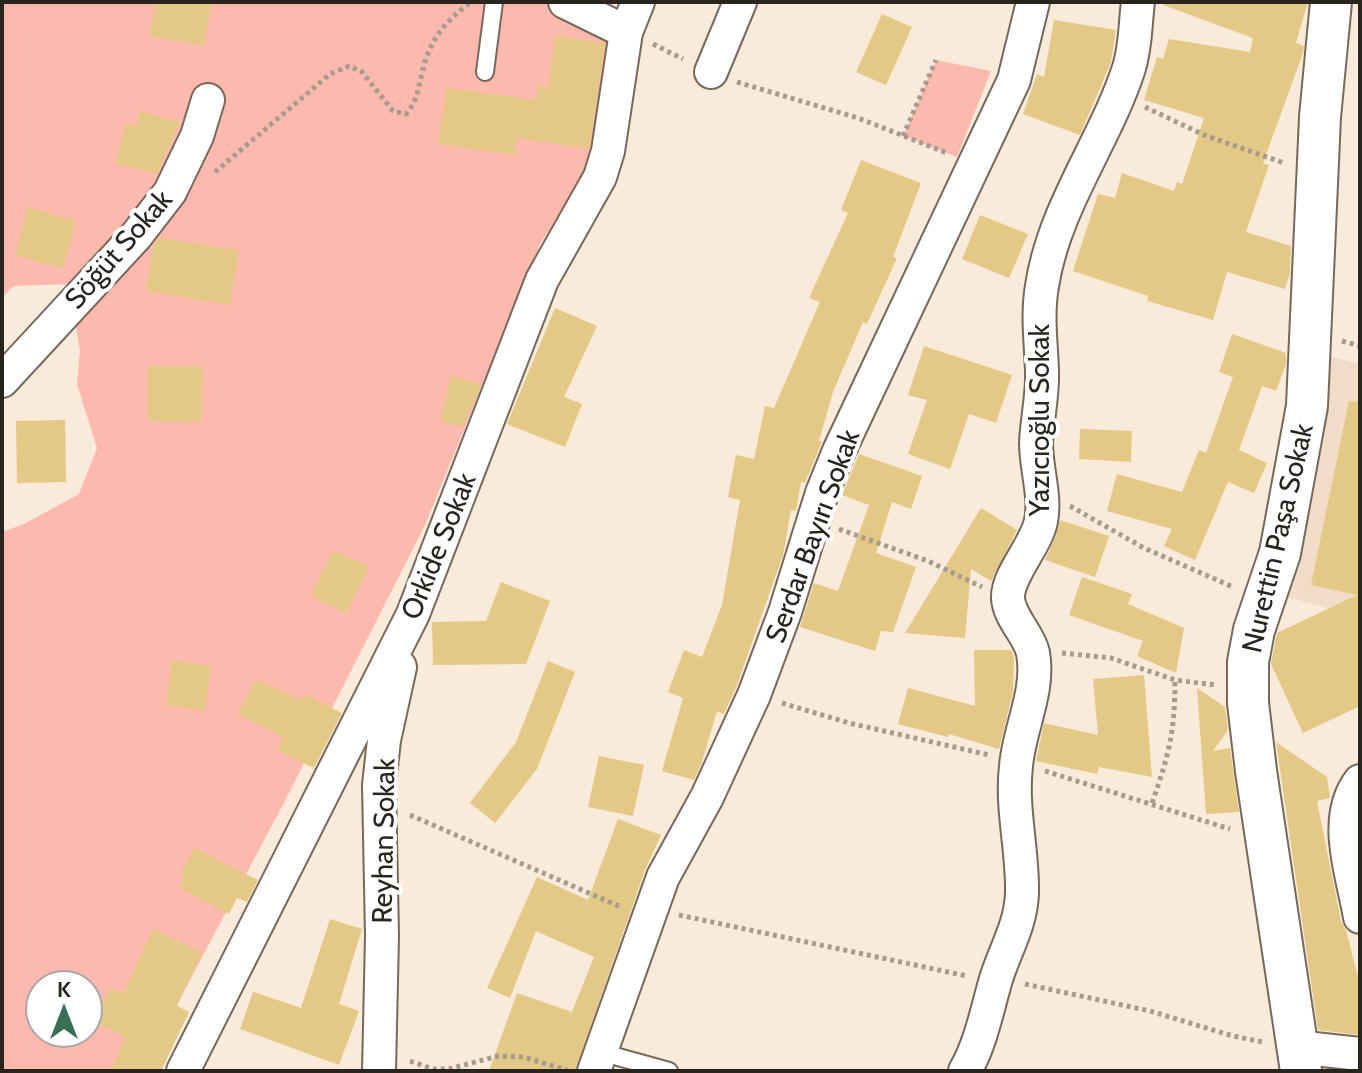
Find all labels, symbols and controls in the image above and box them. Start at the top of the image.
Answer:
street label: Söğüt Sokak [57,182,179,315]
street label: Yazıcıoğlu Sokak [1022,323,1056,517]
street label: Nurettin Paşa Sokak [1234,420,1320,656]
street label: Serdar Bayırı Sokak [758,424,866,647]
street label: Orkide Sokak [393,467,483,624]
street label: Reyhan Sokak [365,758,401,924]
north arrow [24,969,104,1049]
text: K [57,976,71,1003]

